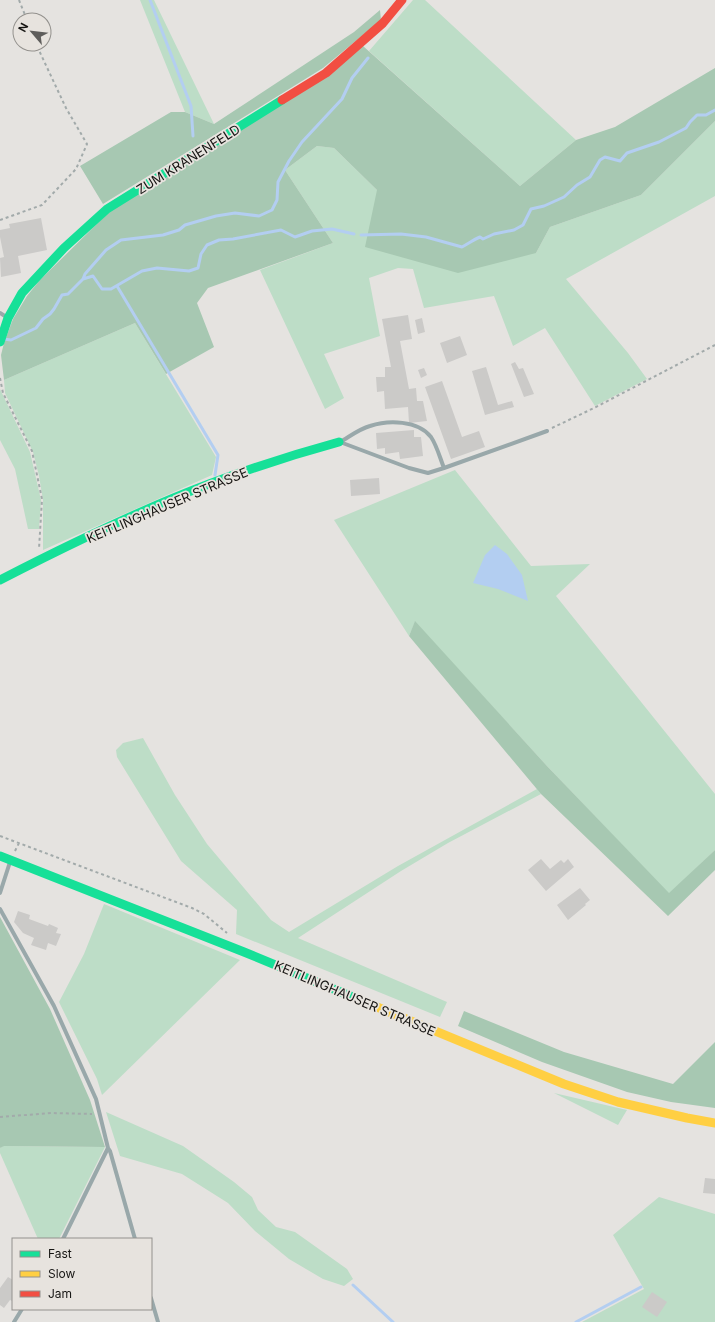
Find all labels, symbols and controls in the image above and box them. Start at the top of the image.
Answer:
north arrow [12,12,52,52]
text: N [15,20,31,34]
street label: ZUM KRANENFELD [133,121,243,197]
street label: KEITLINGHAUSER STRASSE [84,464,250,546]
street label: KEITLINGHAUSER STRASSE [272,957,438,1039]
legend [12,1238,152,1310]
text: Fast [48,1246,72,1261]
text: Slow [48,1266,76,1281]
text: Jam [48,1286,72,1301]

